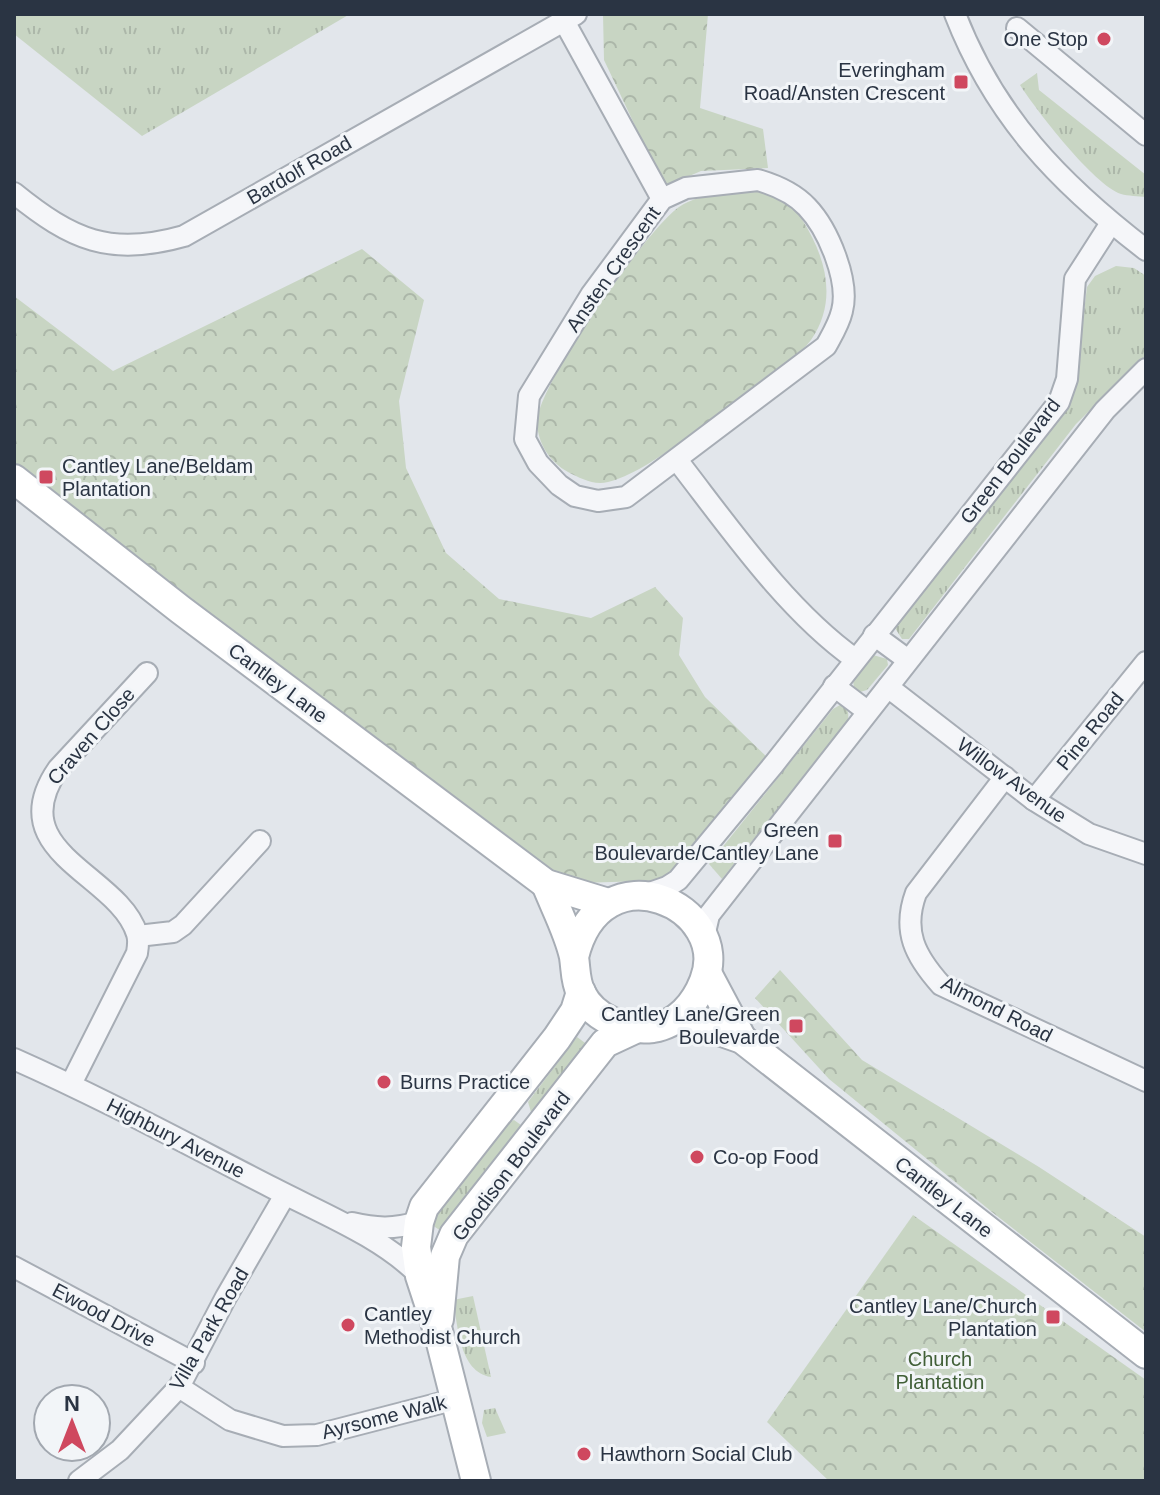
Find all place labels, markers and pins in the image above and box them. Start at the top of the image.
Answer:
place label: One Stop [1003,28,1088,50]
marker: One Stop [1095,30,1113,48]
place label: Everingham Road/Ansten Crescent [744,59,945,104]
marker: Everingham Road/Ansten Crescent [952,73,970,91]
place label: Cantley Lane/Beldam Plantation [62,455,253,500]
marker: Cantley Lane/Beldam Plantation [37,468,55,486]
place label: Green Boulevarde/Cantley Lane [594,819,819,864]
marker: Green Boulevarde/Cantley Lane [826,832,844,850]
place label: Cantley Lane/Green Boulevarde [601,1003,780,1048]
marker: Cantley Lane/Green Boulevarde [787,1017,805,1035]
place label: Burns Practice [400,1071,530,1093]
marker: Burns Practice [375,1073,393,1091]
place label: Co-op Food [713,1146,819,1168]
marker: Co-op Food [688,1148,706,1166]
place label: Cantley Lane/Church Plantation [849,1295,1037,1340]
place label: Cantley Methodist Church [364,1303,521,1348]
marker: Cantley Lane/Church Plantation [1044,1308,1062,1326]
marker: Cantley Methodist Church [339,1316,357,1334]
place label: Hawthorn Social Club [600,1443,792,1465]
marker: Hawthorn Social Club [575,1445,593,1463]

